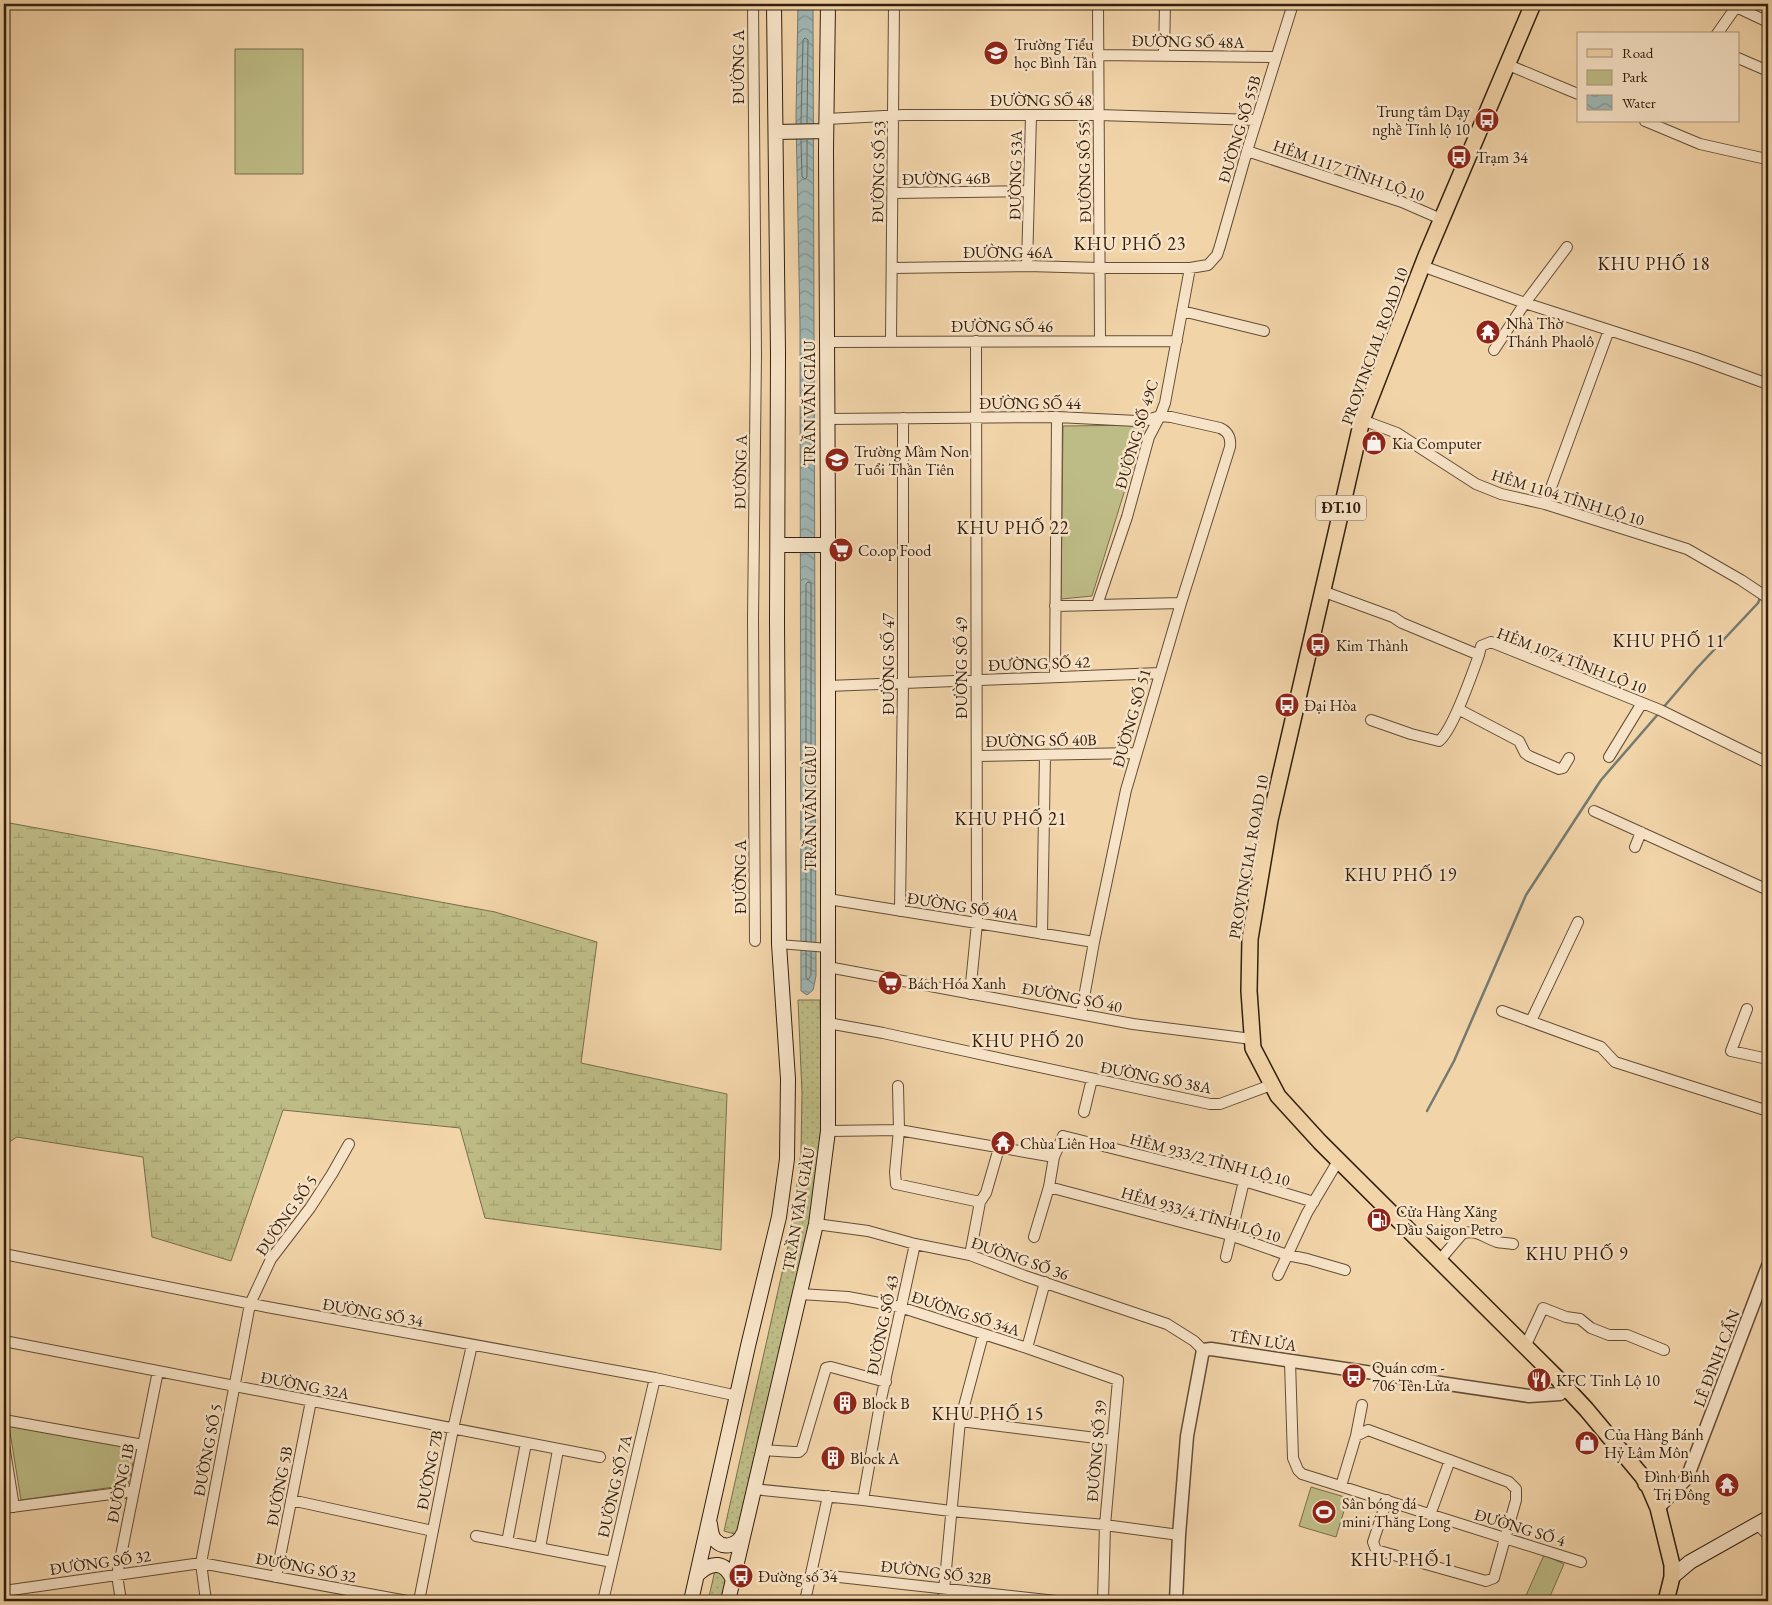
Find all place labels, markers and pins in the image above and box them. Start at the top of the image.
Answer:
place label: Trường Tiểu học Bình Tân [1014,34,1097,73]
school or university icon: Trường Tiểu học Bình Tân [983,40,1009,66]
place label: Trung tâm Dạy nghề Tỉnh lộ 10 [1372,101,1471,140]
bus stop icon: Trung tâm Dạy nghề Tỉnh lộ 10 [1474,107,1500,133]
bus stop icon: Trạm 34 [1446,144,1472,170]
place label: Trạm 34 [1476,147,1528,168]
place label: Nhà Thờ Thánh Phaolô [1506,313,1594,352]
temple icon: Nhà Thờ Thánh Phaolô [1475,319,1501,345]
shop icon: Kia Computer [1361,430,1387,456]
place label: Kia Computer [1392,433,1482,454]
place label: Trường Mầm Non Tuổi Thần Tiên [854,441,970,480]
school or university icon: Trường Mầm Non Tuổi Thần Tiên [824,447,850,473]
supermarket icon: Co.op Food [828,537,854,563]
place label: Co.op Food [858,540,932,561]
bus stop icon: Kim Thành [1305,632,1331,658]
place label: Kim Thành [1336,635,1409,656]
bus stop icon: Đại Hòa [1274,692,1300,718]
place label: Đại Hòa [1304,695,1357,716]
supermarket icon: Bách Hóa Xanh [877,970,903,996]
place label: Bách Hóa Xanh [908,973,1006,994]
temple icon: Chùa Liên Hoa [990,1130,1016,1156]
place label: Chùa Liên Hoa [1020,1133,1116,1154]
place label: Cửa Hàng Xăng Dầu Saigon Petro [1396,1201,1503,1240]
fuel station icon: Cửa Hàng Xăng Dầu Saigon Petro [1366,1207,1392,1233]
place label: Quán cơm - 706 Tên Lửa [1372,1357,1450,1396]
bus stop icon: Quán cơm - 706 Tên Lửa [1341,1363,1367,1389]
restaurant icon: KFC Tỉnh Lộ 10 [1526,1367,1552,1393]
place label: KFC Tỉnh Lộ 10 [1556,1370,1660,1391]
building icon: Block B [832,1390,858,1416]
place label: Block B [862,1393,910,1414]
place label: Của Hàng Bánh Hỷ Lâm Môn [1604,1424,1704,1463]
shop icon: Của Hàng Bánh Hỷ Lâm Môn [1574,1430,1600,1456]
building icon: Block A [820,1445,846,1471]
place label: Block A [850,1448,900,1469]
place label: Đình Bình Trị Đông [1644,1466,1711,1505]
temple icon: Đình Bình Trị Đông [1714,1472,1740,1498]
place label: Sân bóng đá mini Thăng Long [1342,1493,1452,1532]
sports icon: Sân bóng đá mini Thăng Long [1311,1499,1337,1525]
bus stop icon: Đường số 34 [728,1563,754,1589]
place label: Đường số 34 [758,1566,838,1587]

